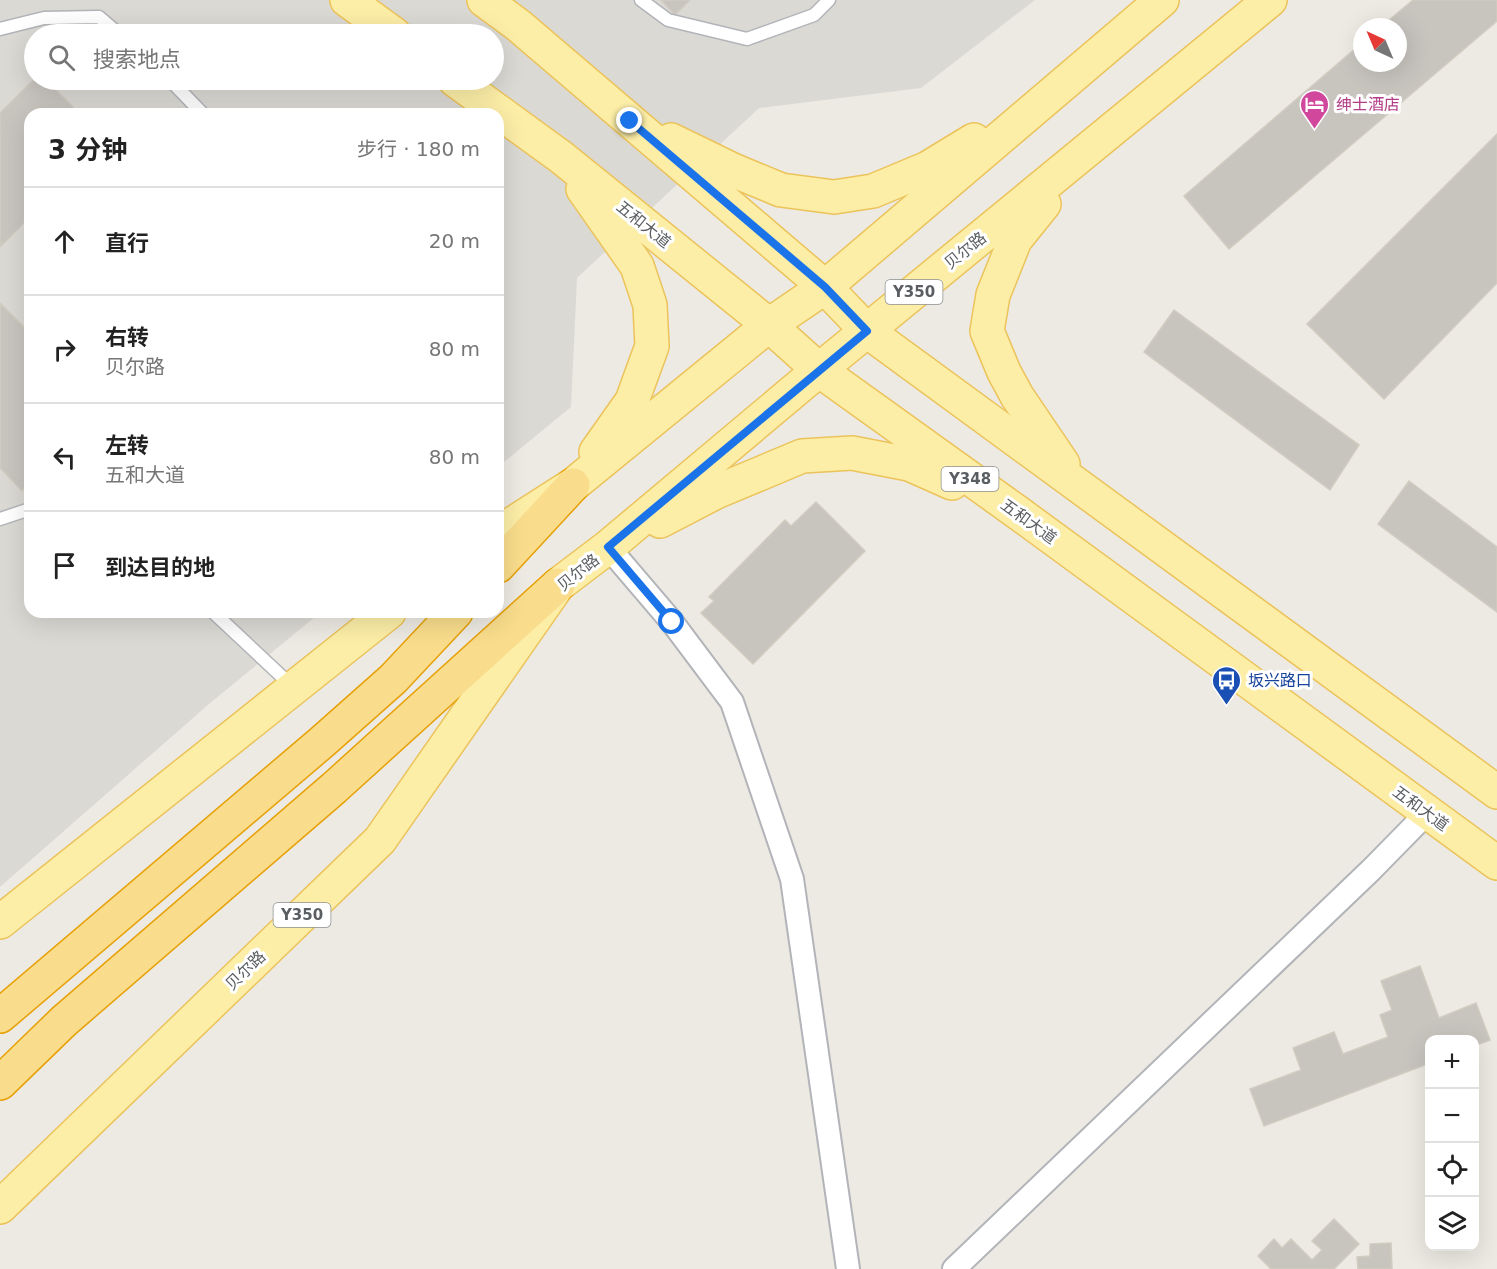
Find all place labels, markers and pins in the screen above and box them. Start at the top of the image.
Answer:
hotel icon: 绅士酒店 [1299,88,1331,130]
place label: 绅士酒店 [1336,95,1400,114]
bus stop icon: 坂兴路口 [1211,664,1243,706]
place label: 坂兴路口 [1248,671,1312,690]

